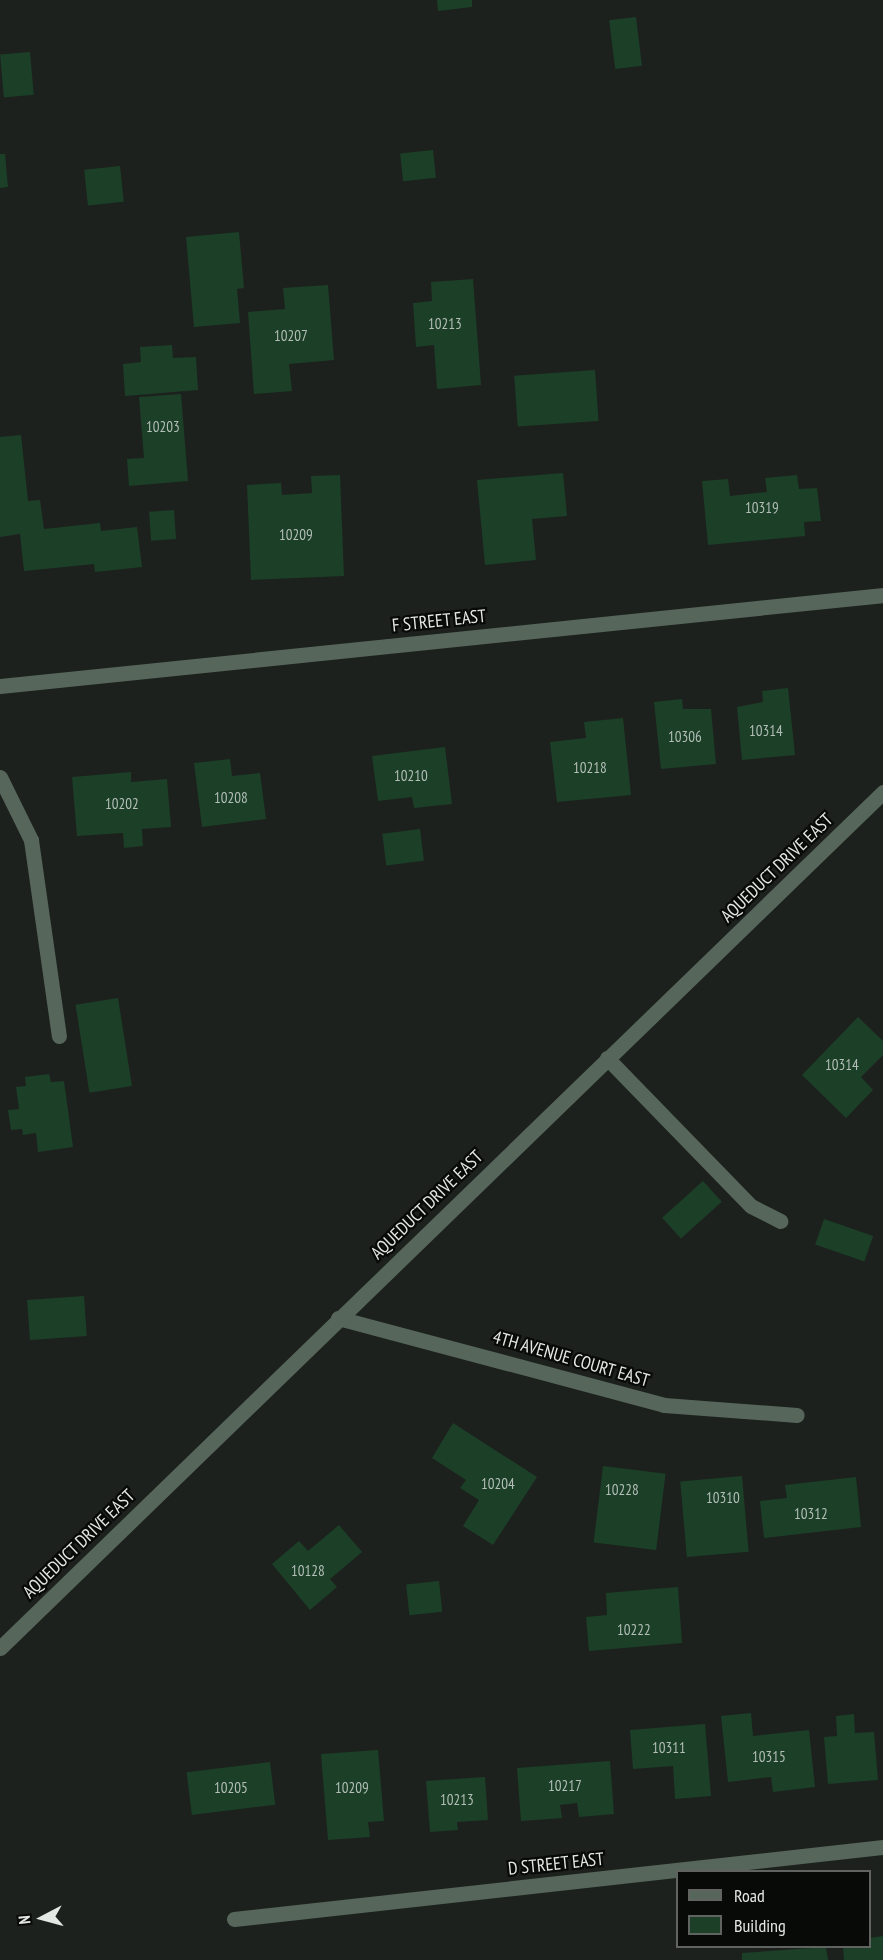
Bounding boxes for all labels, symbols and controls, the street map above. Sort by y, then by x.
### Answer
house number: 10213 [428,315,462,333]
house number: 10207 [274,327,308,345]
house number: 10203 [146,418,180,436]
house number: 10319 [745,499,779,517]
house number: 10209 [279,526,313,544]
street label: F STREET EAST [391,605,487,637]
house number: 10314 [749,722,783,740]
house number: 10306 [668,728,702,746]
house number: 10218 [573,759,607,777]
house number: 10210 [394,767,428,785]
house number: 10208 [214,789,248,807]
house number: 10202 [105,795,139,813]
street label: AQUEDUCT DRIVE EAST [716,809,838,927]
house number: 10314 [825,1056,859,1074]
street label: AQUEDUCT DRIVE EAST [366,1146,488,1264]
street label: 4TH AVENUE COURT EAST [490,1326,652,1392]
house number: 10204 [481,1475,515,1493]
house number: 10228 [605,1481,639,1499]
street label: AQUEDUCT DRIVE EAST [18,1485,140,1603]
house number: 10310 [706,1489,740,1507]
house number: 10312 [794,1505,828,1523]
house number: 10128 [291,1562,325,1580]
house number: 10222 [617,1621,651,1639]
house number: 10311 [652,1739,686,1757]
house number: 10315 [752,1748,786,1766]
house number: 10217 [548,1777,582,1795]
house number: 10205 [214,1779,248,1797]
house number: 10209 [335,1779,369,1797]
house number: 10213 [440,1791,474,1809]
street label: D STREET EAST [507,1848,605,1880]
legend [676,1870,871,1948]
text: Road [734,1884,765,1907]
north arrow [12,1888,72,1948]
text: Building [734,1914,786,1937]
text: N [14,1915,34,1925]

